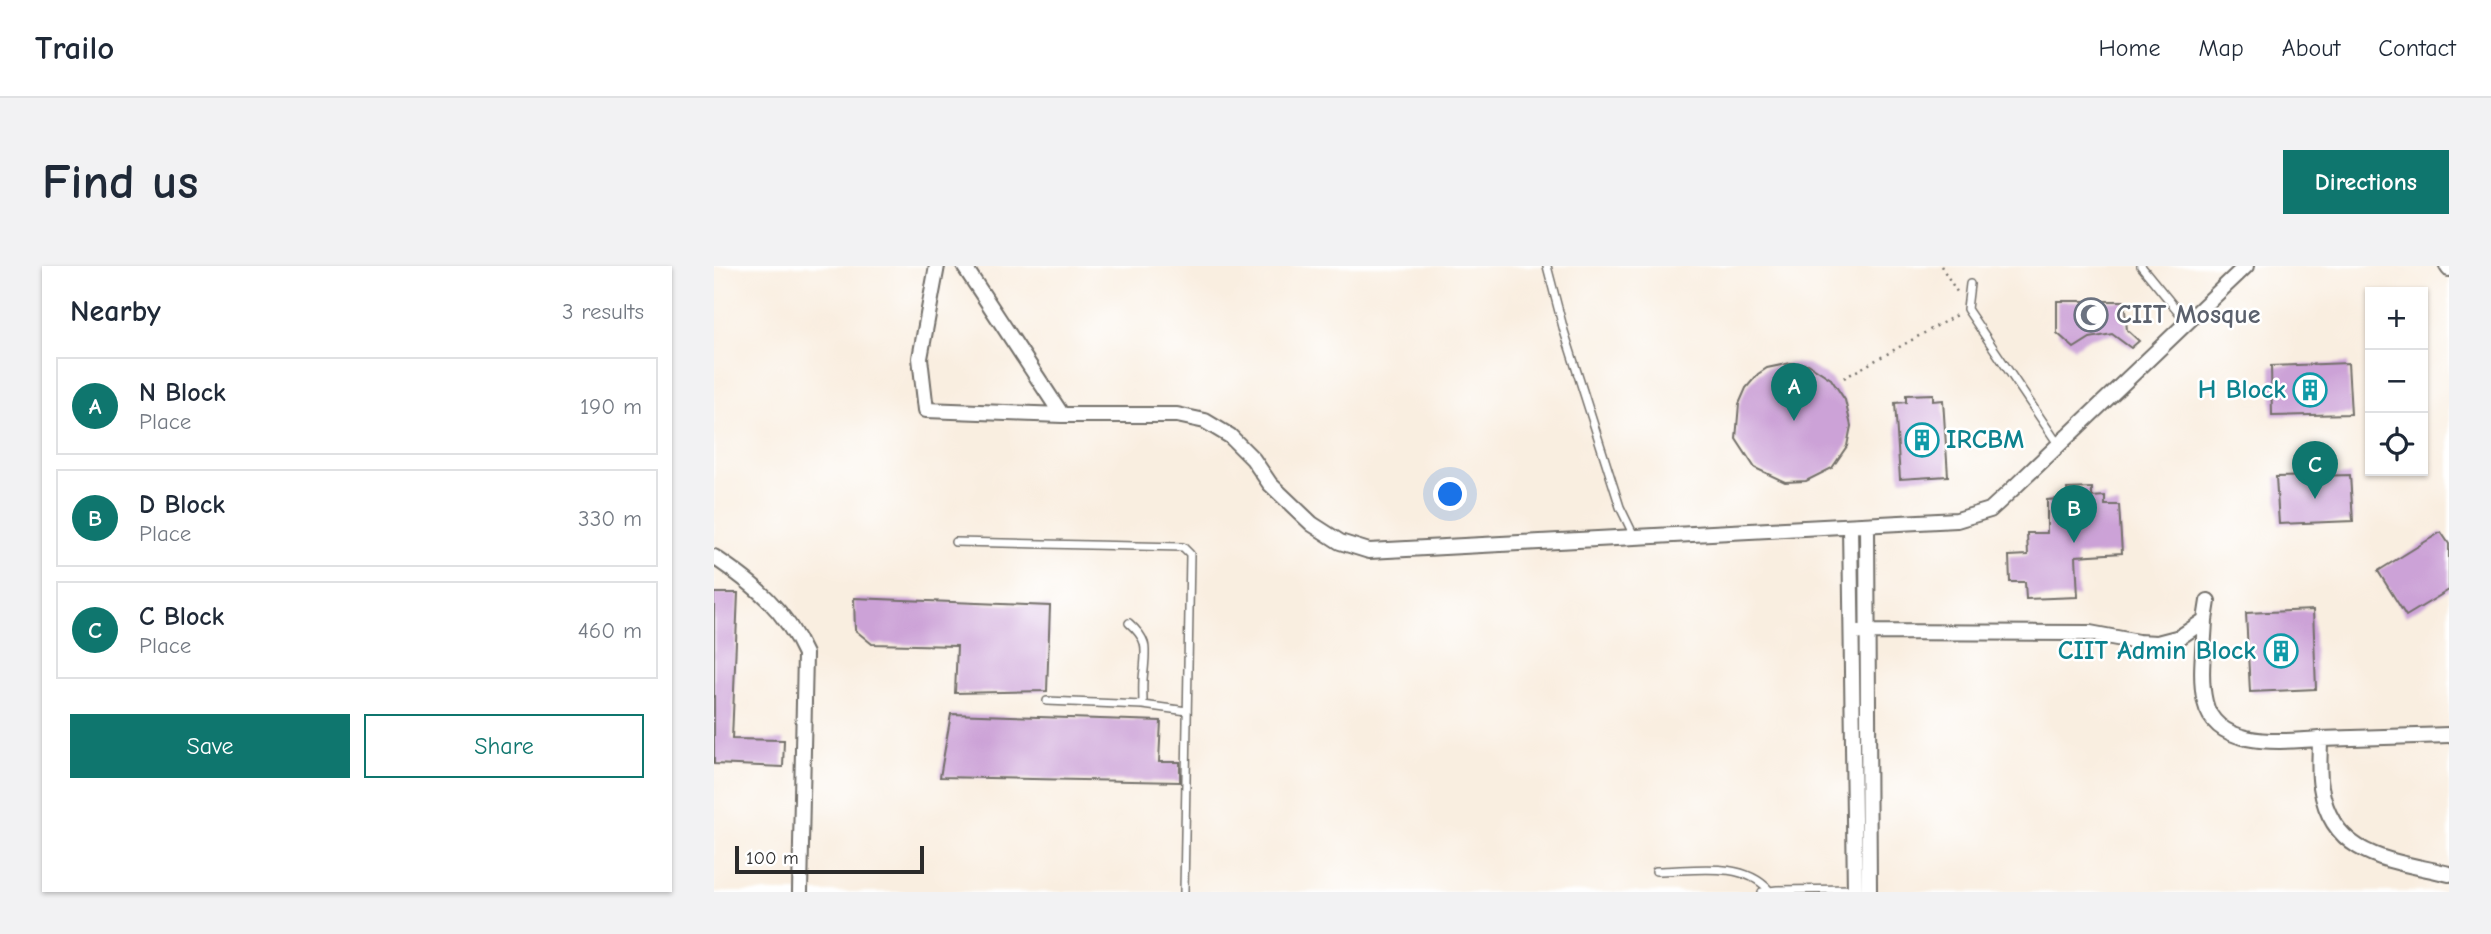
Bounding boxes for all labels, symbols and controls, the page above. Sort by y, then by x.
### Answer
text: Trailo [35,29,114,67]
text: Home [2099,34,2160,62]
text: Map [2198,34,2244,62]
text: About [2282,34,2340,62]
text: Contact [2378,34,2456,62]
button: Directions [2283,150,2449,214]
text: Find us [42,154,198,210]
map controls [2365,287,2428,476]
button: + [2365,287,2428,350]
text: Nearby [70,294,161,329]
mosque icon: CIIT Mosque [2072,296,2110,334]
text: 3 results [562,298,644,325]
place label: CIIT Mosque [2116,300,2261,330]
button: − [2365,350,2428,413]
pin: A [1771,363,1817,421]
building icon: H Block [2291,371,2329,409]
place label: H Block [2198,375,2286,405]
text: N Block [139,378,226,408]
text: A [89,393,101,420]
text: 190 m [580,393,642,420]
text: Place [139,408,191,435]
button: locate [2365,413,2428,476]
building icon: IRCBM [1903,421,1941,459]
place label: IRCBM [1946,425,2024,455]
pin: C [2292,441,2338,499]
your location [1433,477,1467,511]
pin: B [2051,485,2097,543]
text: D Block [139,490,225,520]
text: B [88,505,102,532]
text: 330 m [578,505,642,532]
text: Place [139,520,191,547]
text: C Block [139,602,224,632]
text: C [88,617,102,644]
text: 460 m [578,617,642,644]
text: Place [139,632,191,659]
building icon: CIIT Admin Block [2262,632,2300,670]
place label: CIIT Admin Block [2058,636,2256,666]
button: Save [70,714,350,778]
button: Share [364,714,644,778]
scale bar [735,843,924,875]
text: 100 m [746,847,799,869]

